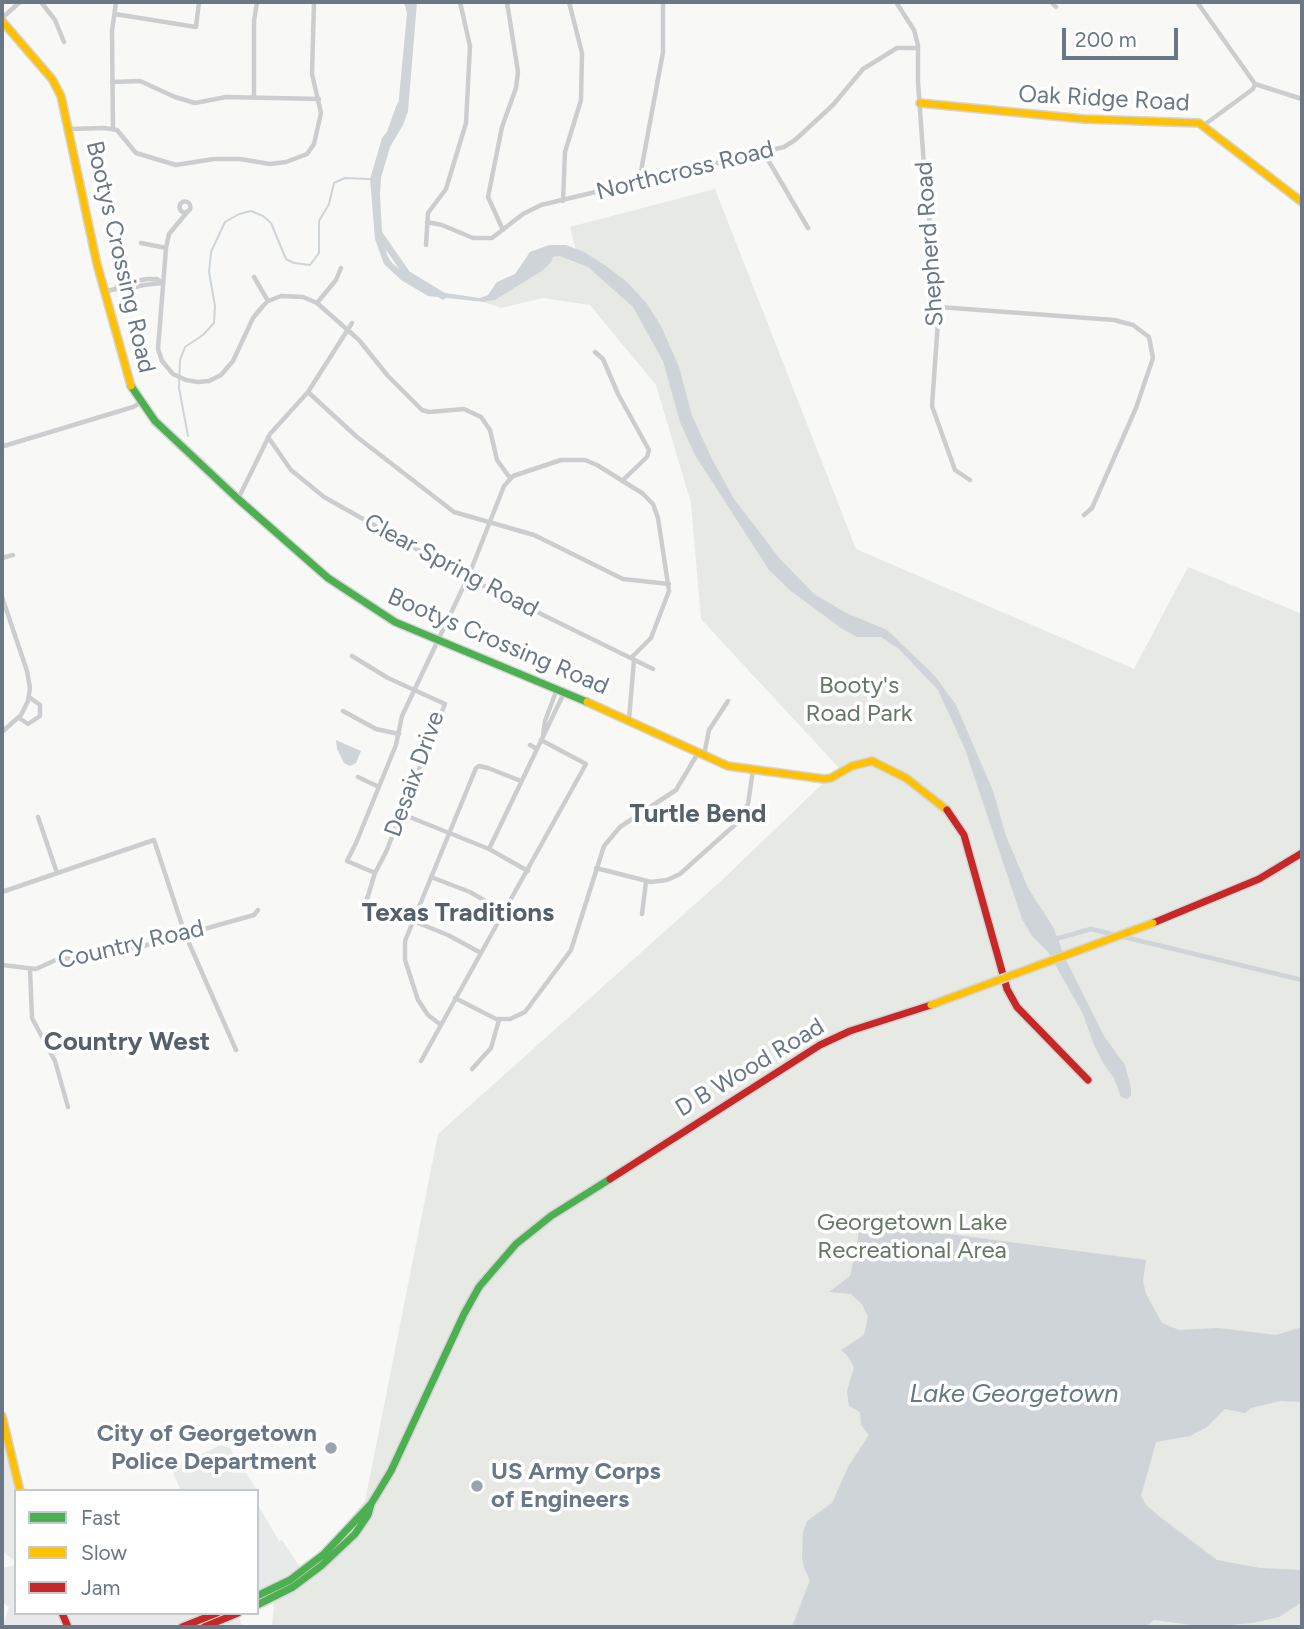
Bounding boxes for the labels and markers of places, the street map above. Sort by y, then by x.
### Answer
place label: City of Georgetown Police Department [97,1420,317,1476]
marker: City of Georgetown Police Department [323,1440,339,1456]
place label: US Army Corps of Engineers [491,1458,661,1514]
marker: US Army Corps of Engineers [469,1478,485,1494]

